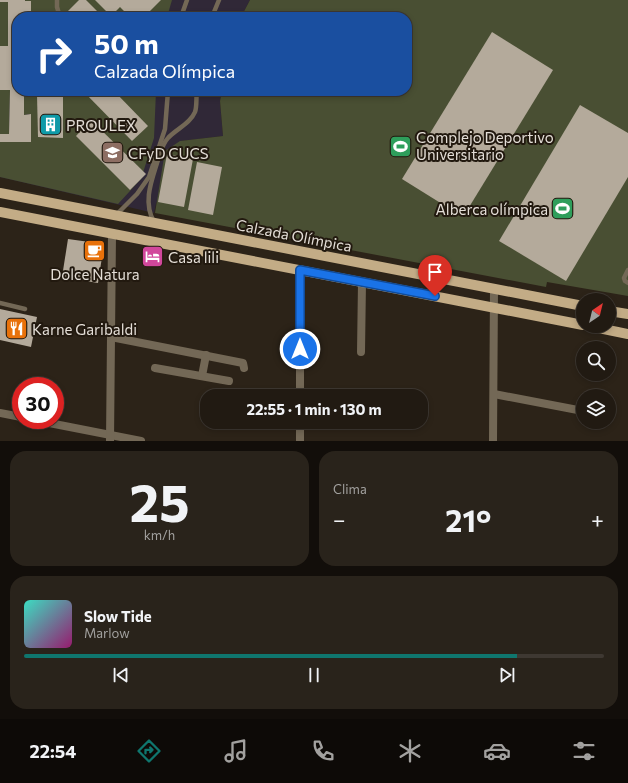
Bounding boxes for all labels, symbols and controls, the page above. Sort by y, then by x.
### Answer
text: 50 m [94,26,159,60]
icon: right [28,28,80,80]
text: Calzada Olímpica [94,60,235,82]
building icon: PROULEX [37,112,63,138]
place label: PROULEX [66,116,136,134]
place label: Complejo Deportivo Universitario [416,128,554,163]
sports icon: Complejo Deportivo Universitario [387,133,413,159]
school or university icon: CFyD CUCS [99,140,125,166]
place label: CFyD CUCS [128,144,209,162]
sports icon: Alberca olímpica [550,196,576,222]
place label: Alberca olímpica [435,200,548,218]
street label: Calzada Olímpica [235,215,353,255]
cafe icon: Dolce Natura [82,238,108,264]
hotel icon: Casa lili [140,244,166,270]
place label: Casa lili [168,248,219,266]
pin [418,255,452,296]
icon: arrive [424,261,446,283]
place label: Dolce Natura [50,265,140,283]
north arrow [576,293,616,333]
map controls [576,293,616,429]
restaurant icon: Karne Garibaldi [4,316,30,342]
place label: Karne Garibaldi [32,320,137,338]
position arrow [279,328,321,370]
button: search [576,341,616,381]
speed limit sign: 30 [12,377,64,429]
button: layers [576,389,616,429]
text: 22:55 · 1 min · 130 m [247,400,381,418]
text: 25 [130,469,189,533]
text: Clima [333,481,367,497]
text: 21° [445,501,491,538]
text: − [333,506,346,533]
text: + [591,506,604,533]
text: km/h [144,527,175,543]
text: Slow Tide [84,607,152,625]
text: Marlow [84,625,130,641]
icon: previous [110,664,132,686]
icon: pause [303,664,325,686]
icon: next [496,664,518,686]
icon: directions [135,737,163,765]
icon: music [222,737,250,765]
icon: phone [309,737,337,765]
icon: climate [396,737,424,765]
icon: car [483,737,511,765]
icon: filters [570,737,598,765]
text: 22:54 [30,740,76,762]

